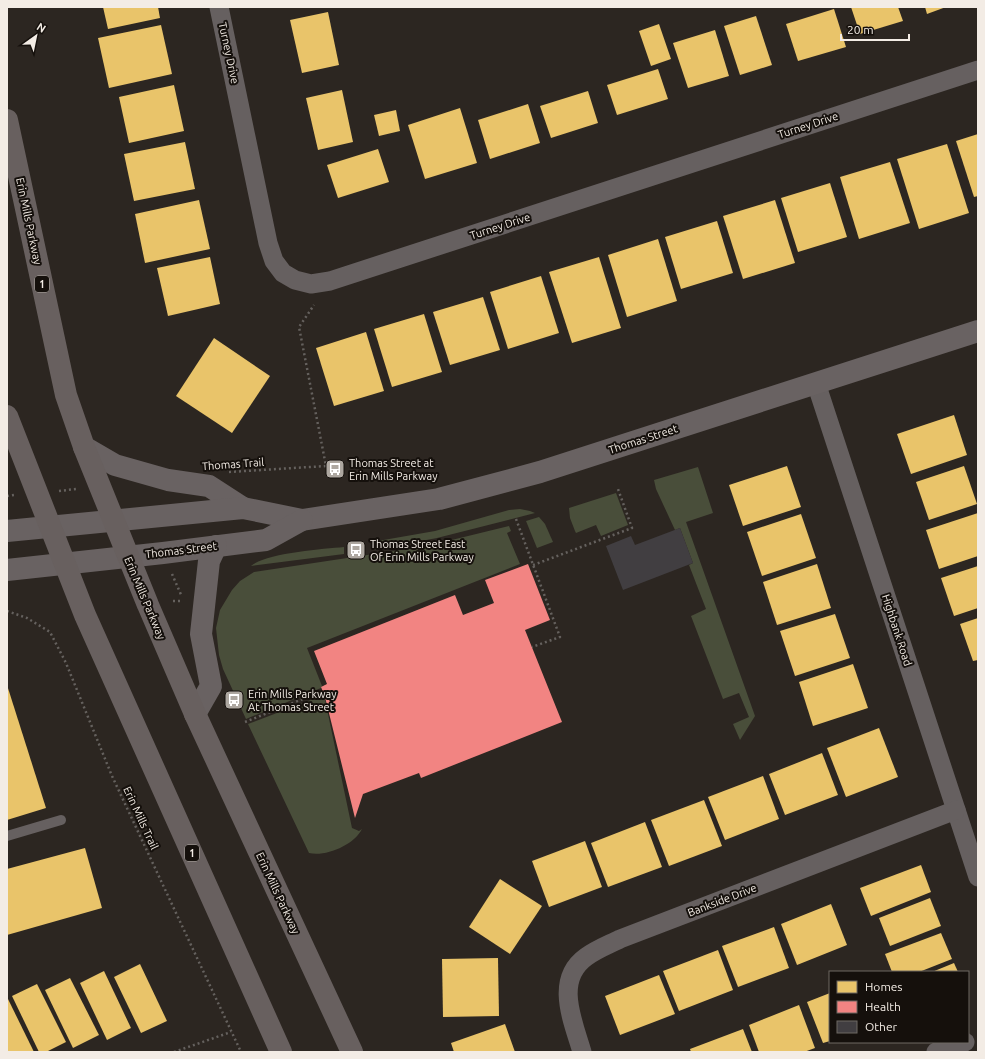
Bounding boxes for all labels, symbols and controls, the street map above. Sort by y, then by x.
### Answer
north arrow [16,16,56,56]
scale bar [841,16,909,42]
text: N [35,20,48,35]
street label: Turney Drive [217,21,241,85]
text: 20 m [847,23,874,36]
street label: Turney Drive [776,110,840,140]
street label: Erin Mills Parkway [14,176,44,266]
street label: Turney Drive [468,211,532,241]
road number: 1 [35,276,49,292]
street label: Thomas Street [607,422,680,456]
street label: Thomas Trail [201,456,265,472]
place label: Thomas Street at Erin Mills Parkway [349,457,438,482]
bus stop icon: Thomas Street at Erin Mills Parkway [324,458,346,480]
place label: Thomas Street East Of Erin Mills Parkway [370,538,474,563]
bus stop icon: Thomas Street East Of Erin Mills Parkway [345,539,367,561]
street label: Thomas Street [145,540,218,560]
street label: Erin Mills Parkway [122,555,168,642]
street label: Highbank Road [880,593,914,667]
place label: Erin Mills Parkway At Thomas Street [248,688,337,713]
bus stop icon: Erin Mills Parkway At Thomas Street [223,689,245,711]
street label: Erin Mills Trail [121,785,161,852]
road number: 1 [185,845,199,861]
street label: Erin Mills Parkway [254,850,302,936]
street label: Bankside Drive [686,881,758,919]
legend [829,971,969,1043]
text: Homes [865,980,903,993]
text: Health [865,1000,901,1013]
text: Other [865,1020,898,1033]

